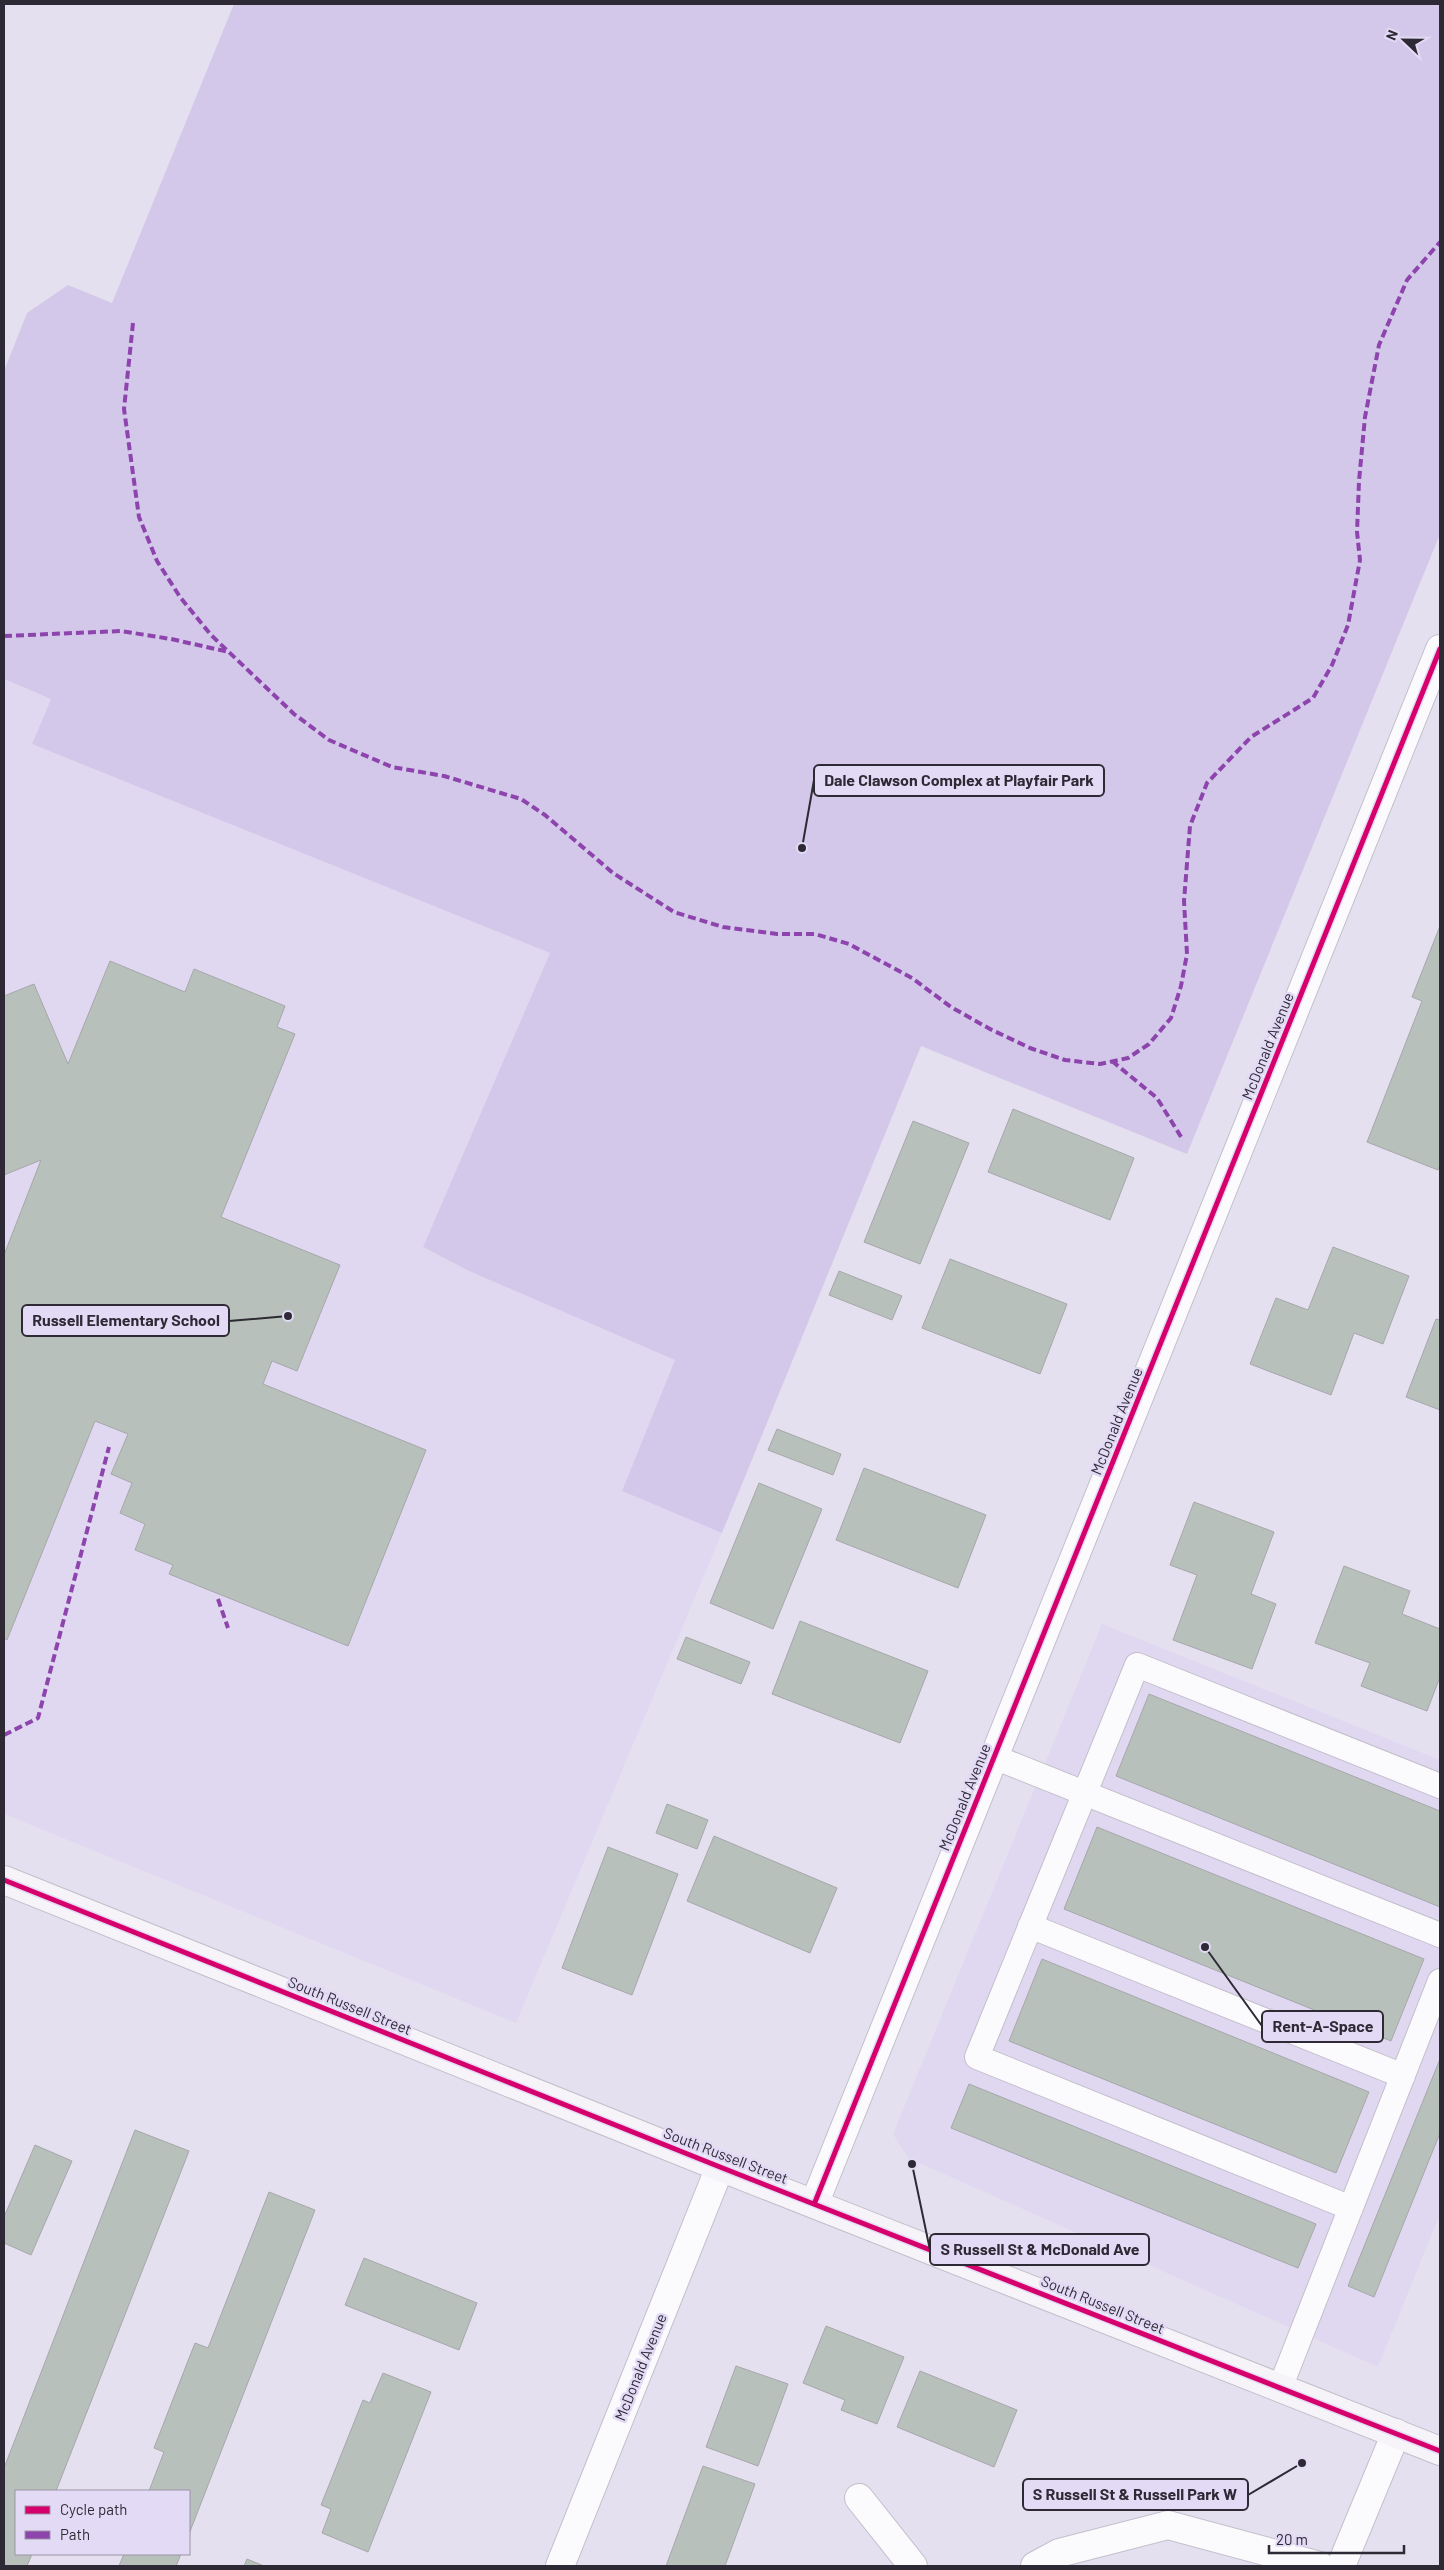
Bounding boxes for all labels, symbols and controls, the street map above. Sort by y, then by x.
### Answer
north arrow [1379,15,1429,65]
text: N [1382,27,1401,42]
callout: Dale Clawson Complex at Playfair Park [814,765,1104,796]
text: Dale Clawson Complex at Playfair Park [824,770,1094,789]
street label: McDonald Avenue [1237,990,1297,1102]
callout: Russell Elementary School [22,1305,229,1336]
text: Russell Elementary School [32,1310,220,1329]
street label: McDonald Avenue [1086,1365,1146,1477]
street label: McDonald Avenue [934,1741,994,1853]
street label: South Russell Street [286,1972,414,2038]
callout: Rent-A-Space [1262,2011,1383,2042]
text: Rent-A-Space [1272,2016,1374,2035]
street label: South Russell Street [661,2123,791,2187]
callout: S Russell St & McDonald Ave [930,2234,1149,2265]
text: S Russell St & McDonald Ave [941,2239,1140,2258]
street label: South Russell Street [1039,2271,1167,2337]
street label: McDonald Avenue [610,2311,670,2423]
callout: S Russell St & Russell Park W [1023,2479,1248,2510]
text: S Russell St & Russell Park W [1033,2484,1237,2503]
legend [15,2490,190,2555]
text: Cycle path [60,2500,127,2518]
scale bar [1269,2522,1404,2554]
text: Path [60,2525,90,2543]
text: 20 m [1276,2530,1308,2548]

